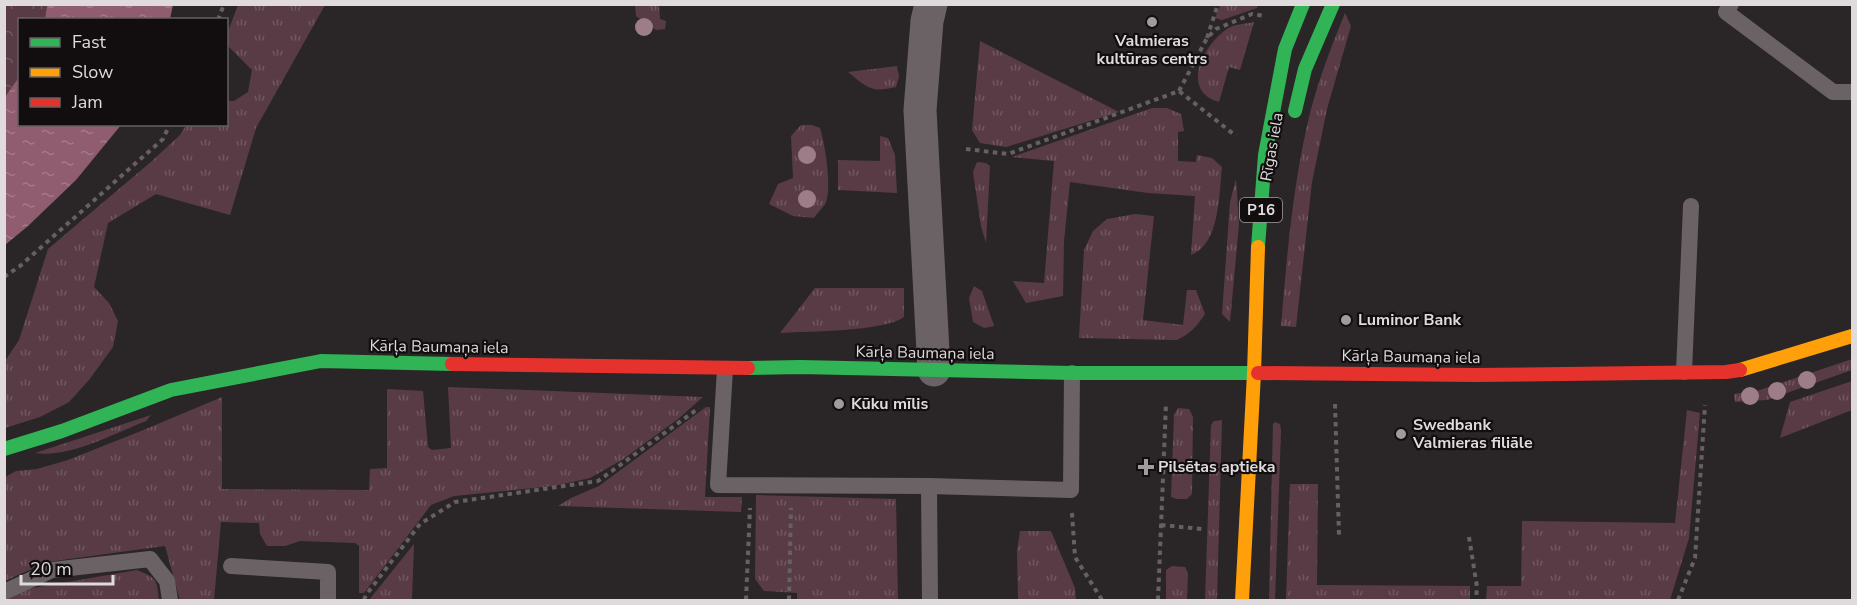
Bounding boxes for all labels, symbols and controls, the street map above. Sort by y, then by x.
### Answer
marker: Valmieras kultūras centrs [1145,15,1159,29]
legend [18,18,228,126]
text: Fast [72,30,107,54]
place label: Valmieras kultūras centrs [1097,30,1208,70]
text: Slow [72,60,113,84]
text: Jam [71,90,103,114]
street label: Rīgas iela [1255,111,1289,183]
road number: P16 [1240,198,1282,222]
place label: Luminor Bank [1358,309,1461,331]
marker: Luminor Bank [1339,313,1353,327]
street label: Kārļa Baumaņa iela [369,335,509,359]
street label: Kārļa Baumaņa iela [855,341,995,365]
street label: Kārļa Baumaņa iela [1341,345,1481,369]
place label: Kūku mīlis [851,393,928,415]
marker: Kūku mīlis [832,397,846,411]
place label: Swedbank Valmieras filiāle [1412,414,1533,454]
marker: Swedbank Valmieras filiāle [1394,427,1408,441]
place label: Pilsētas aptieka [1158,456,1275,478]
marker: Pilsētas aptieka [1139,460,1153,474]
scale bar [21,548,112,586]
text: 20 m [30,557,72,581]

